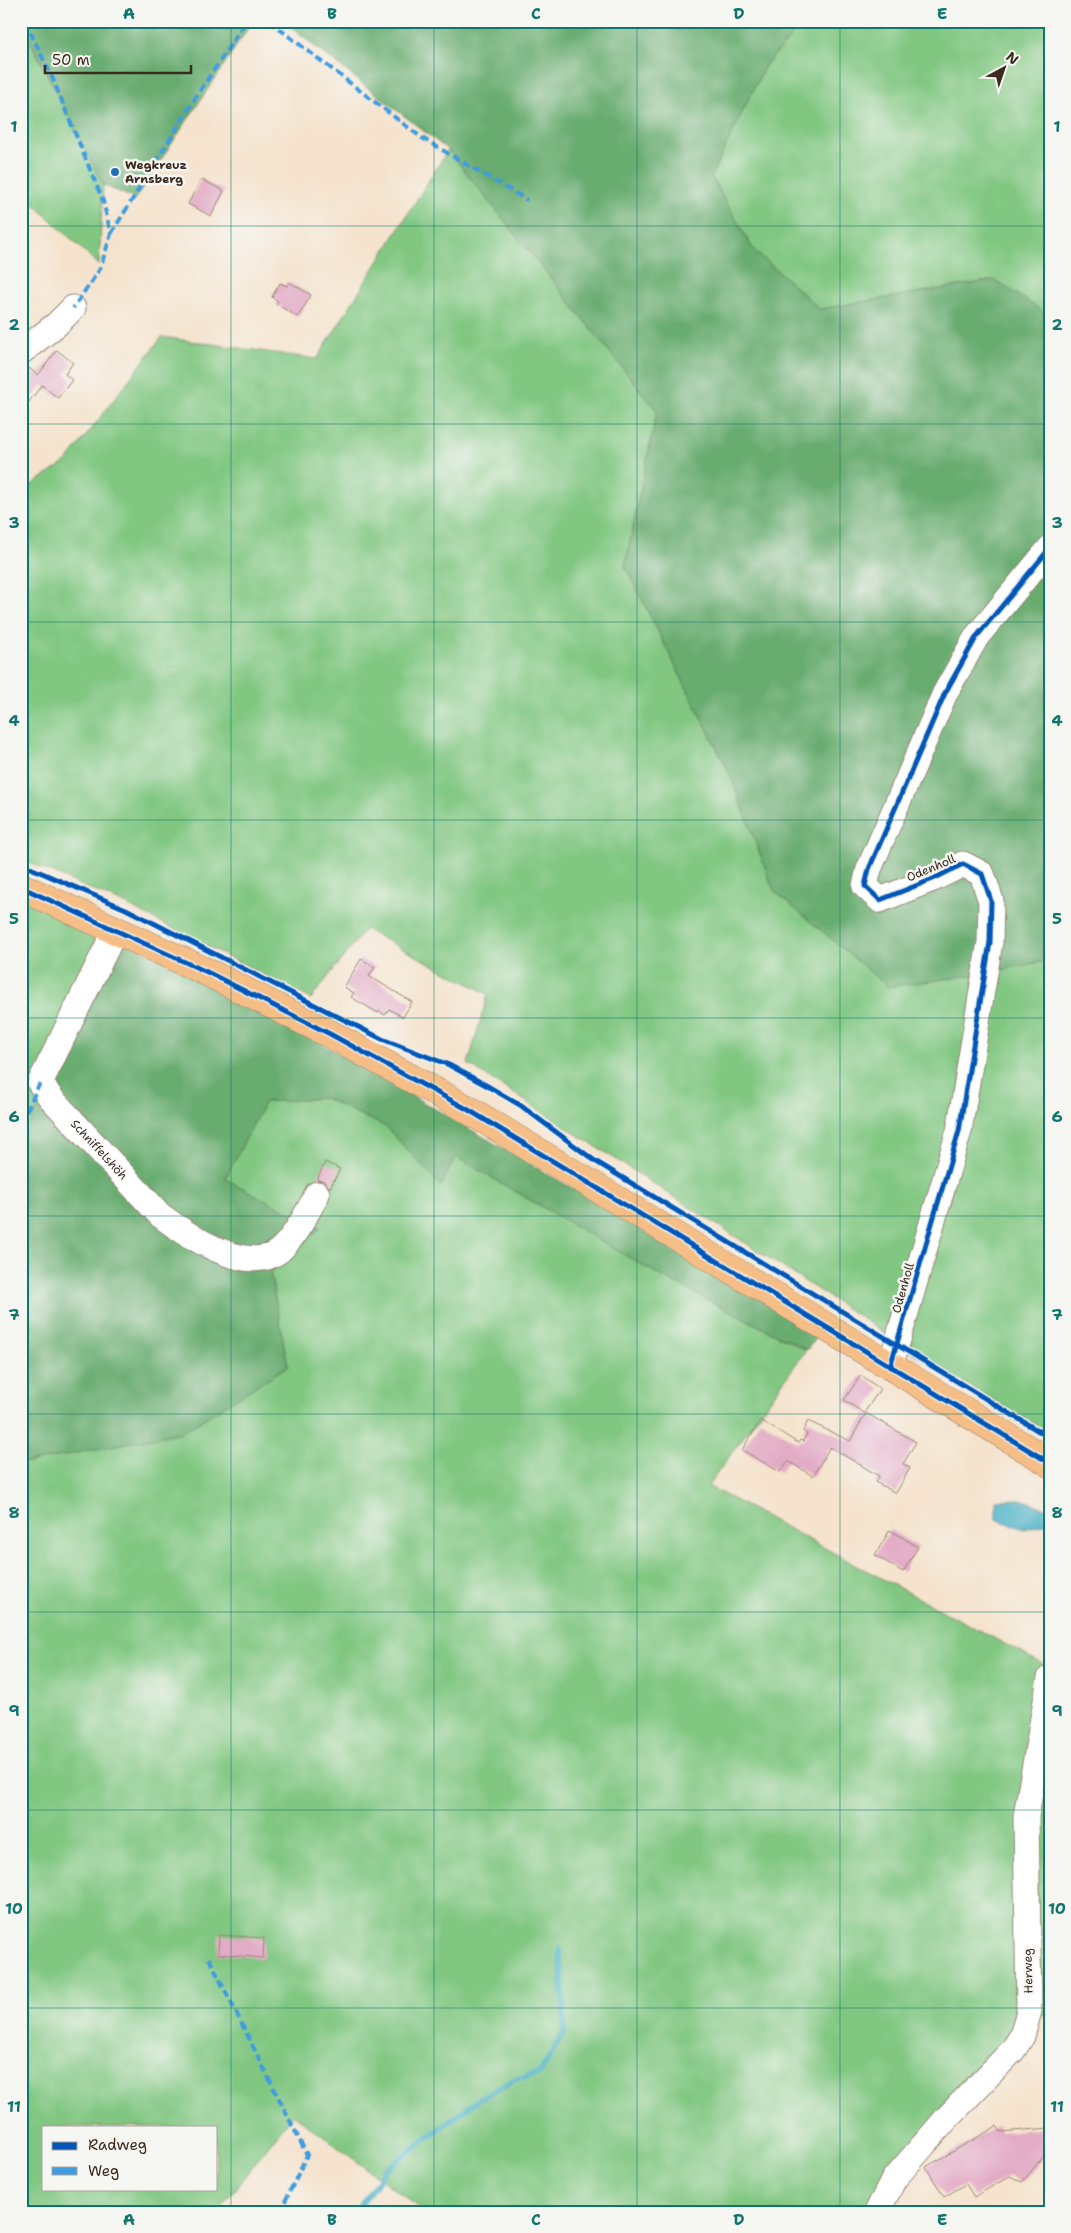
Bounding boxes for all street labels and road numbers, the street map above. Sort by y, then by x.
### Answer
street label: Odenholl [904,850,958,886]
street label: Schniffelshöh [67,1116,131,1183]
street label: Odenholl [888,1260,918,1315]
street label: Herweg [1020,1948,1036,1994]

